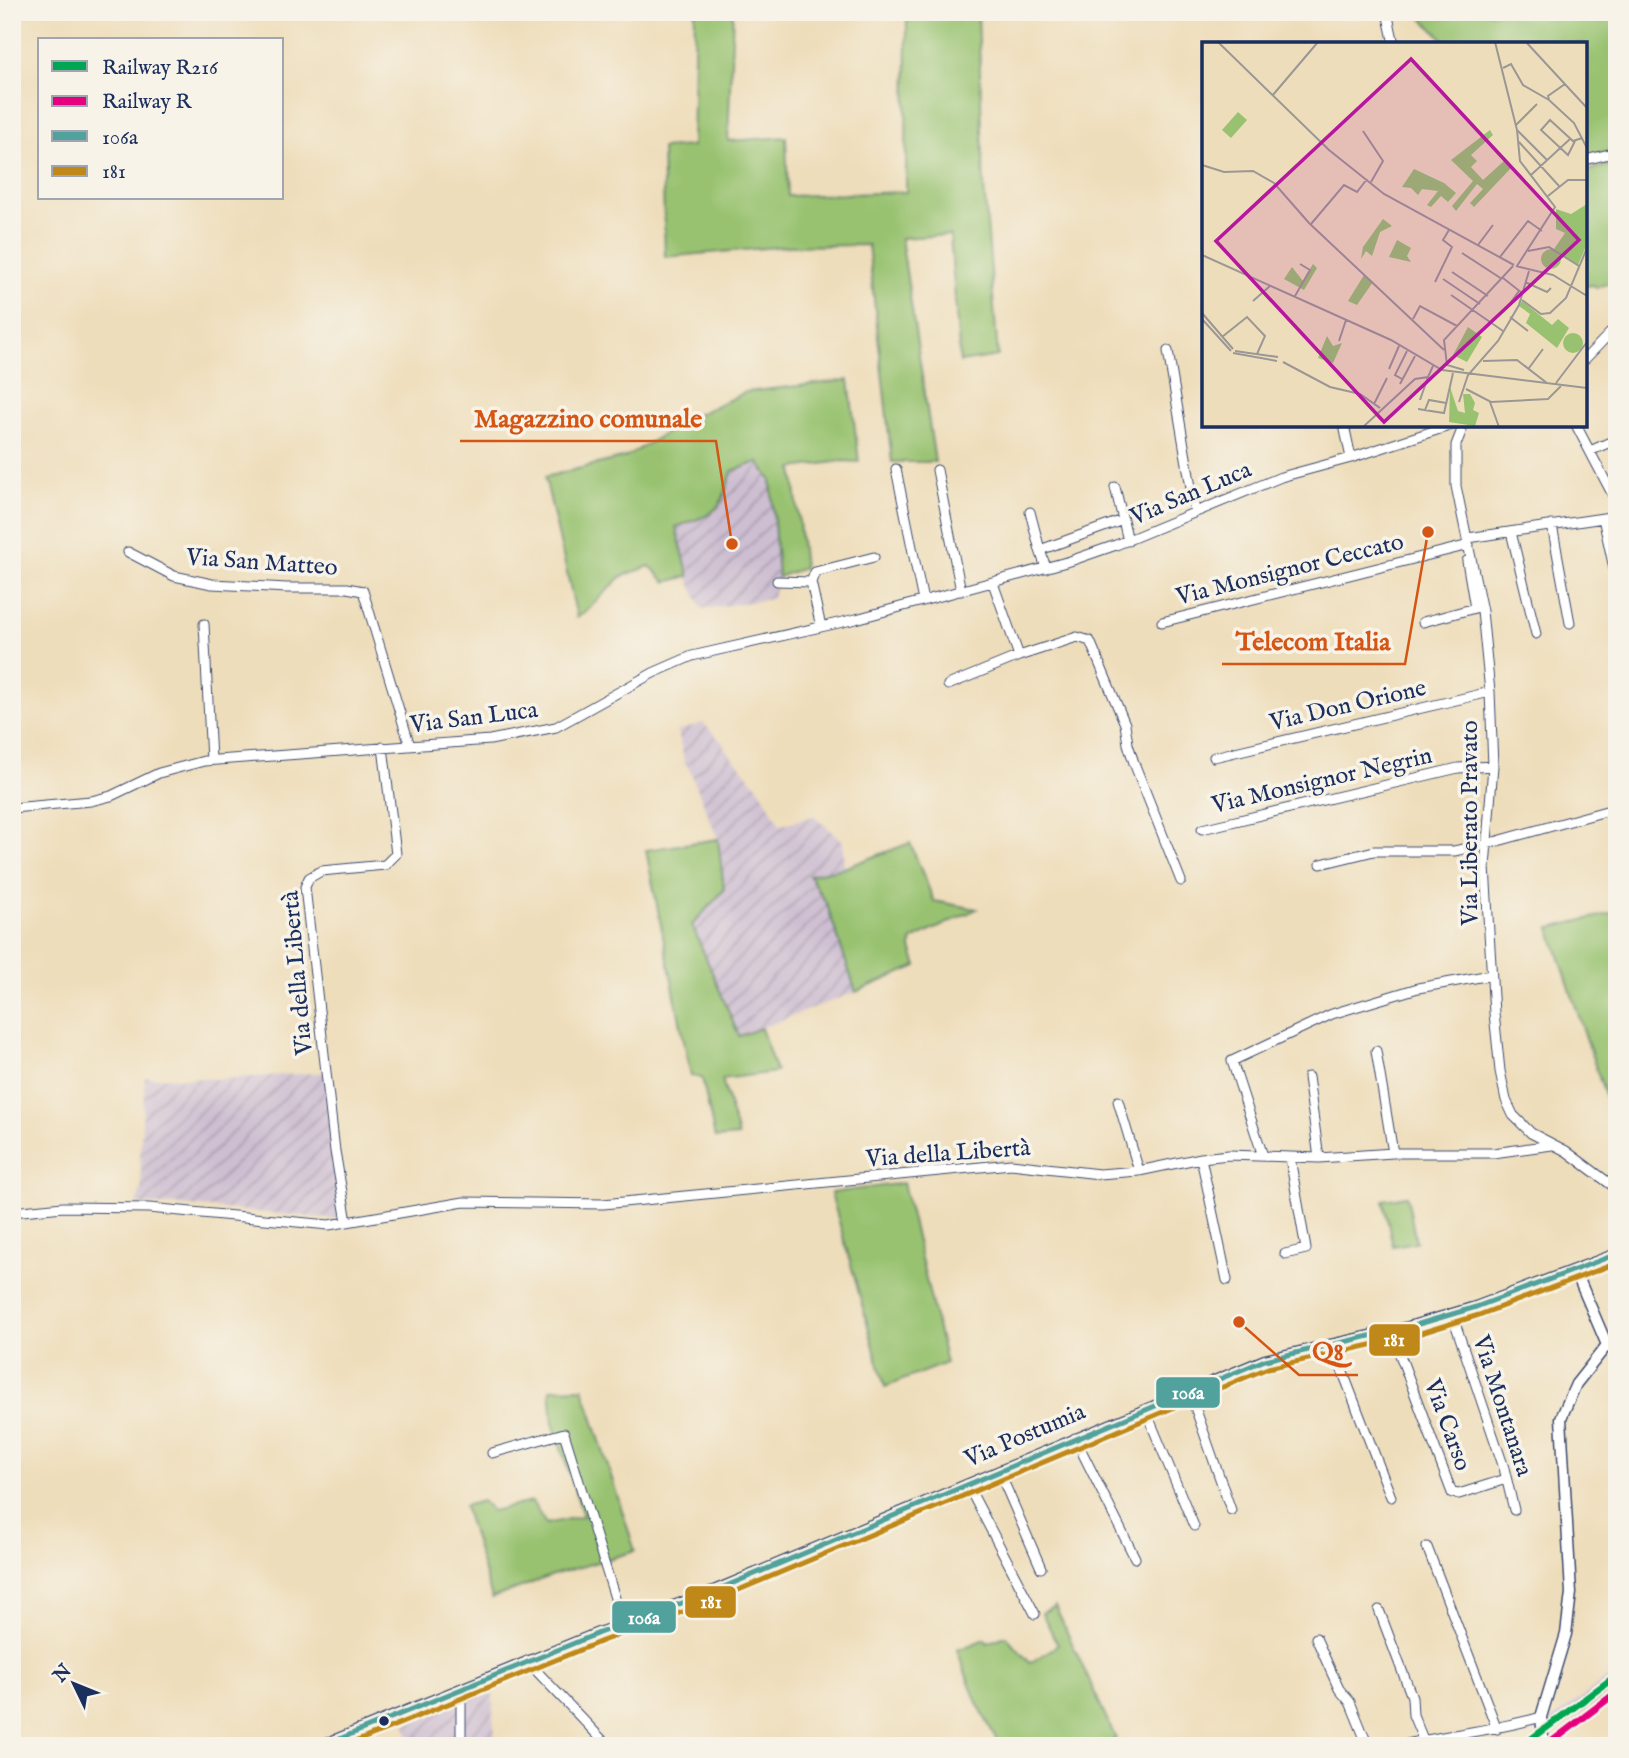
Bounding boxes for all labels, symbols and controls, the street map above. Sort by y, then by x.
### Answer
legend [38,38,284,200]
inset map [1202,42,1587,427]
text: Railway R216 [102,55,219,82]
text: Railway R [102,89,192,116]
text: 106a [102,125,139,152]
text: 181 [102,159,126,186]
callout: Magazzino comunale [460,394,716,441]
text: Magazzino comunale [474,403,702,436]
street label: Via San Luca [1125,454,1257,534]
street label: Via Monsignor Ceccato [1172,527,1407,614]
street label: Via San Matteo [184,542,339,584]
callout: Telecom Italia [1222,617,1405,664]
text: Telecom Italia [1235,626,1391,659]
street label: Via Don Orione [1266,673,1429,739]
street label: Via San Luca [407,695,540,741]
street label: Via Liberato Pravato [1455,720,1486,927]
street label: Via Monsignor Negrin [1208,740,1436,822]
street label: Via della Libertà [275,889,321,1058]
street label: Via della Libertà [864,1133,1032,1175]
line badge: 181 [1368,1323,1421,1357]
callout: Q8 [1299,1328,1358,1375]
text: 181 [1383,1329,1405,1353]
street label: Via Montanara [1464,1331,1540,1481]
text: Q8 [1312,1336,1352,1369]
street label: Via Carso [1416,1374,1478,1475]
line badge: 106a [1155,1376,1221,1409]
text: 106a [1172,1382,1205,1406]
street label: Via Postumia [959,1396,1091,1476]
line badge: 181 [684,1585,737,1619]
text: 181 [700,1591,722,1615]
line badge: 106a [611,1600,677,1634]
text: 106a [628,1607,661,1631]
north arrow [38,1650,108,1720]
text: N [48,1659,78,1689]
unlabelled marker [377,1714,391,1728]

